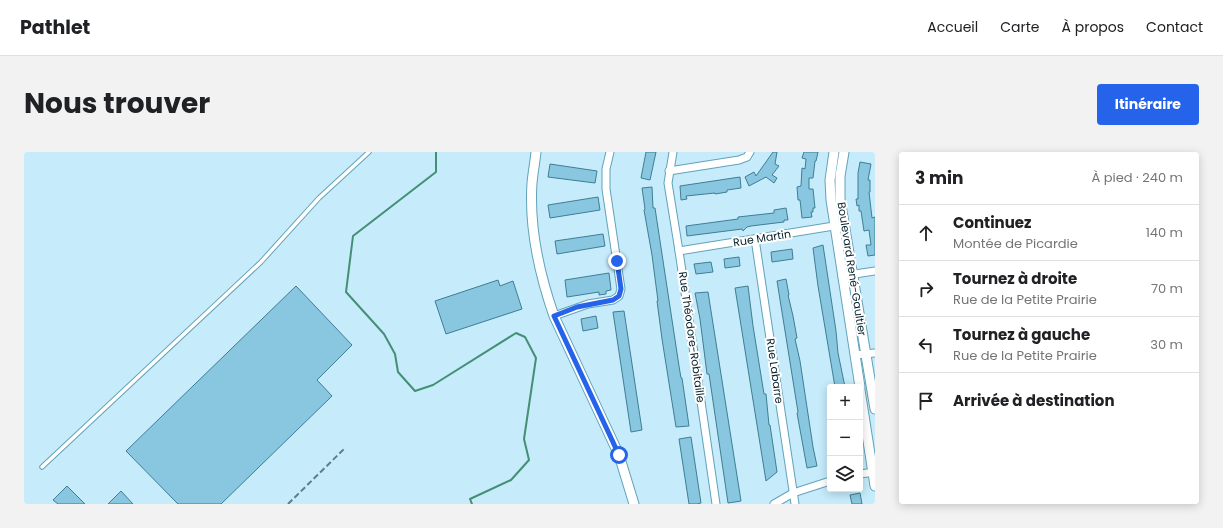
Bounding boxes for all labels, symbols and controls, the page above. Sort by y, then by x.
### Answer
text: Pathlet [20,14,90,41]
text: Accueil [927,17,978,37]
text: Carte [1000,17,1040,37]
text: À propos [1062,17,1124,37]
text: Contact [1146,17,1203,37]
text: Nous trouver [24,84,210,123]
button: Itinéraire [1097,84,1199,125]
text: 3 min [915,166,963,190]
text: À pied · 240 m [1092,168,1183,187]
street label: Boulevard René-Gaultier [834,201,870,337]
text: Continuez [953,212,1032,233]
icon: ahead [915,222,937,244]
text: 140 m [1146,223,1183,242]
street label: Rue Martin [732,226,792,250]
text: Montée de Picardie [953,234,1078,253]
route end [608,252,626,270]
text: Tournez à droite [953,268,1077,289]
street label: Rue Théodore-Robitaille [675,271,709,404]
icon: right [915,278,937,300]
text: 70 m [1151,279,1183,298]
text: Rue de la Petite Prairie [953,290,1097,309]
text: Tournez à gauche [953,324,1090,345]
icon: left [915,334,937,356]
text: 30 m [1150,335,1183,354]
street label: Rue Labarre [763,337,788,405]
text: Rue de la Petite Prairie [953,346,1097,365]
map controls [827,384,863,492]
button: + [827,384,863,420]
icon: arrive [915,390,937,412]
text: Arrivée à destination [953,390,1115,411]
button: − [827,420,863,456]
route start [610,446,628,464]
button: layers [827,456,863,492]

